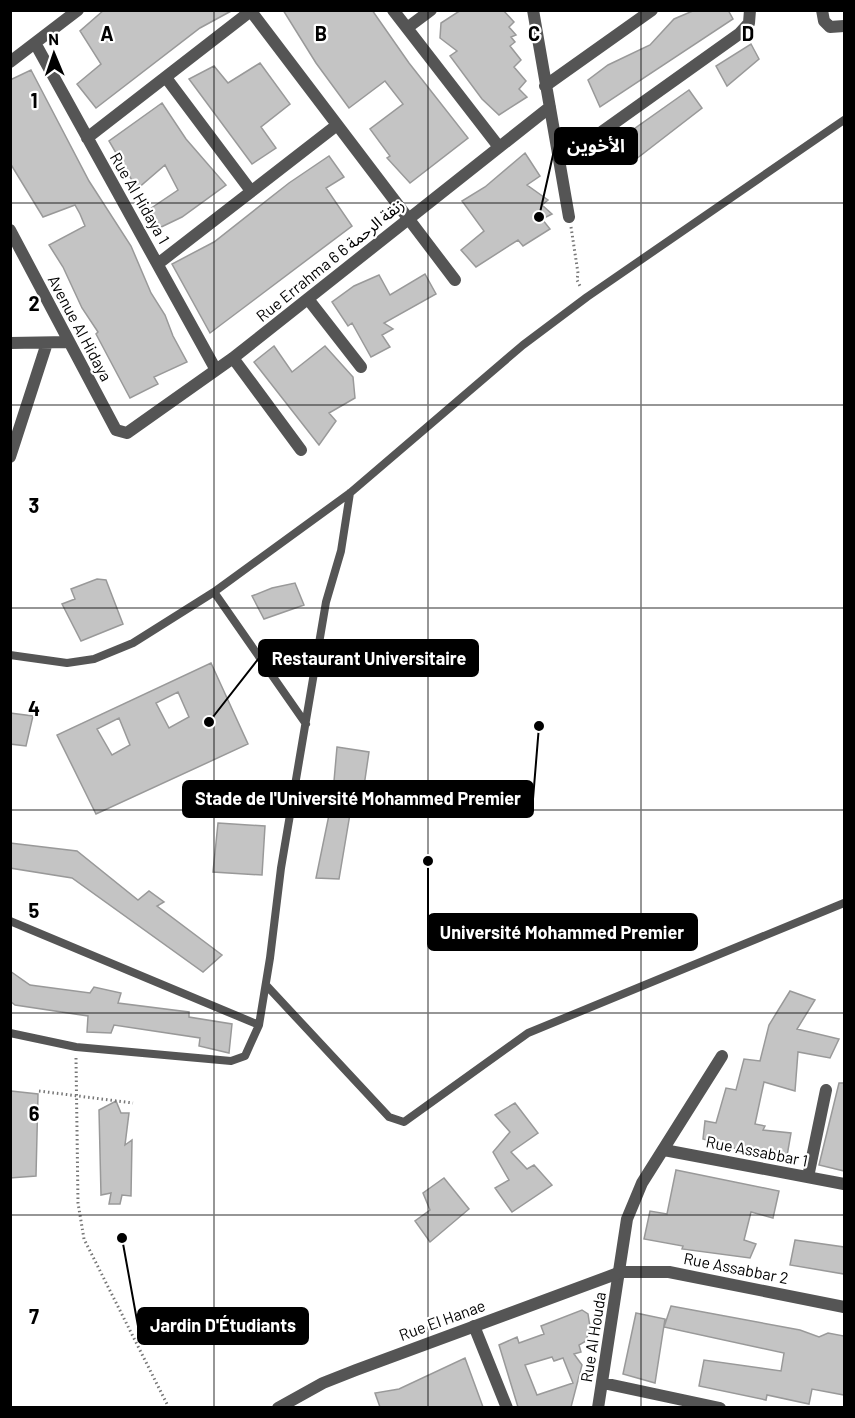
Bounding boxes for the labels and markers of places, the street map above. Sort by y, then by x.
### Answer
callout: الأخوين [555,128,637,164]
callout: Restaurant Universitaire [259,640,478,676]
callout: Stade de l'Université Mohammed Premier [183,781,533,817]
callout: Université Mohammed Premier [428,914,697,950]
callout: Jardin D'Étudiants [138,1308,308,1344]

